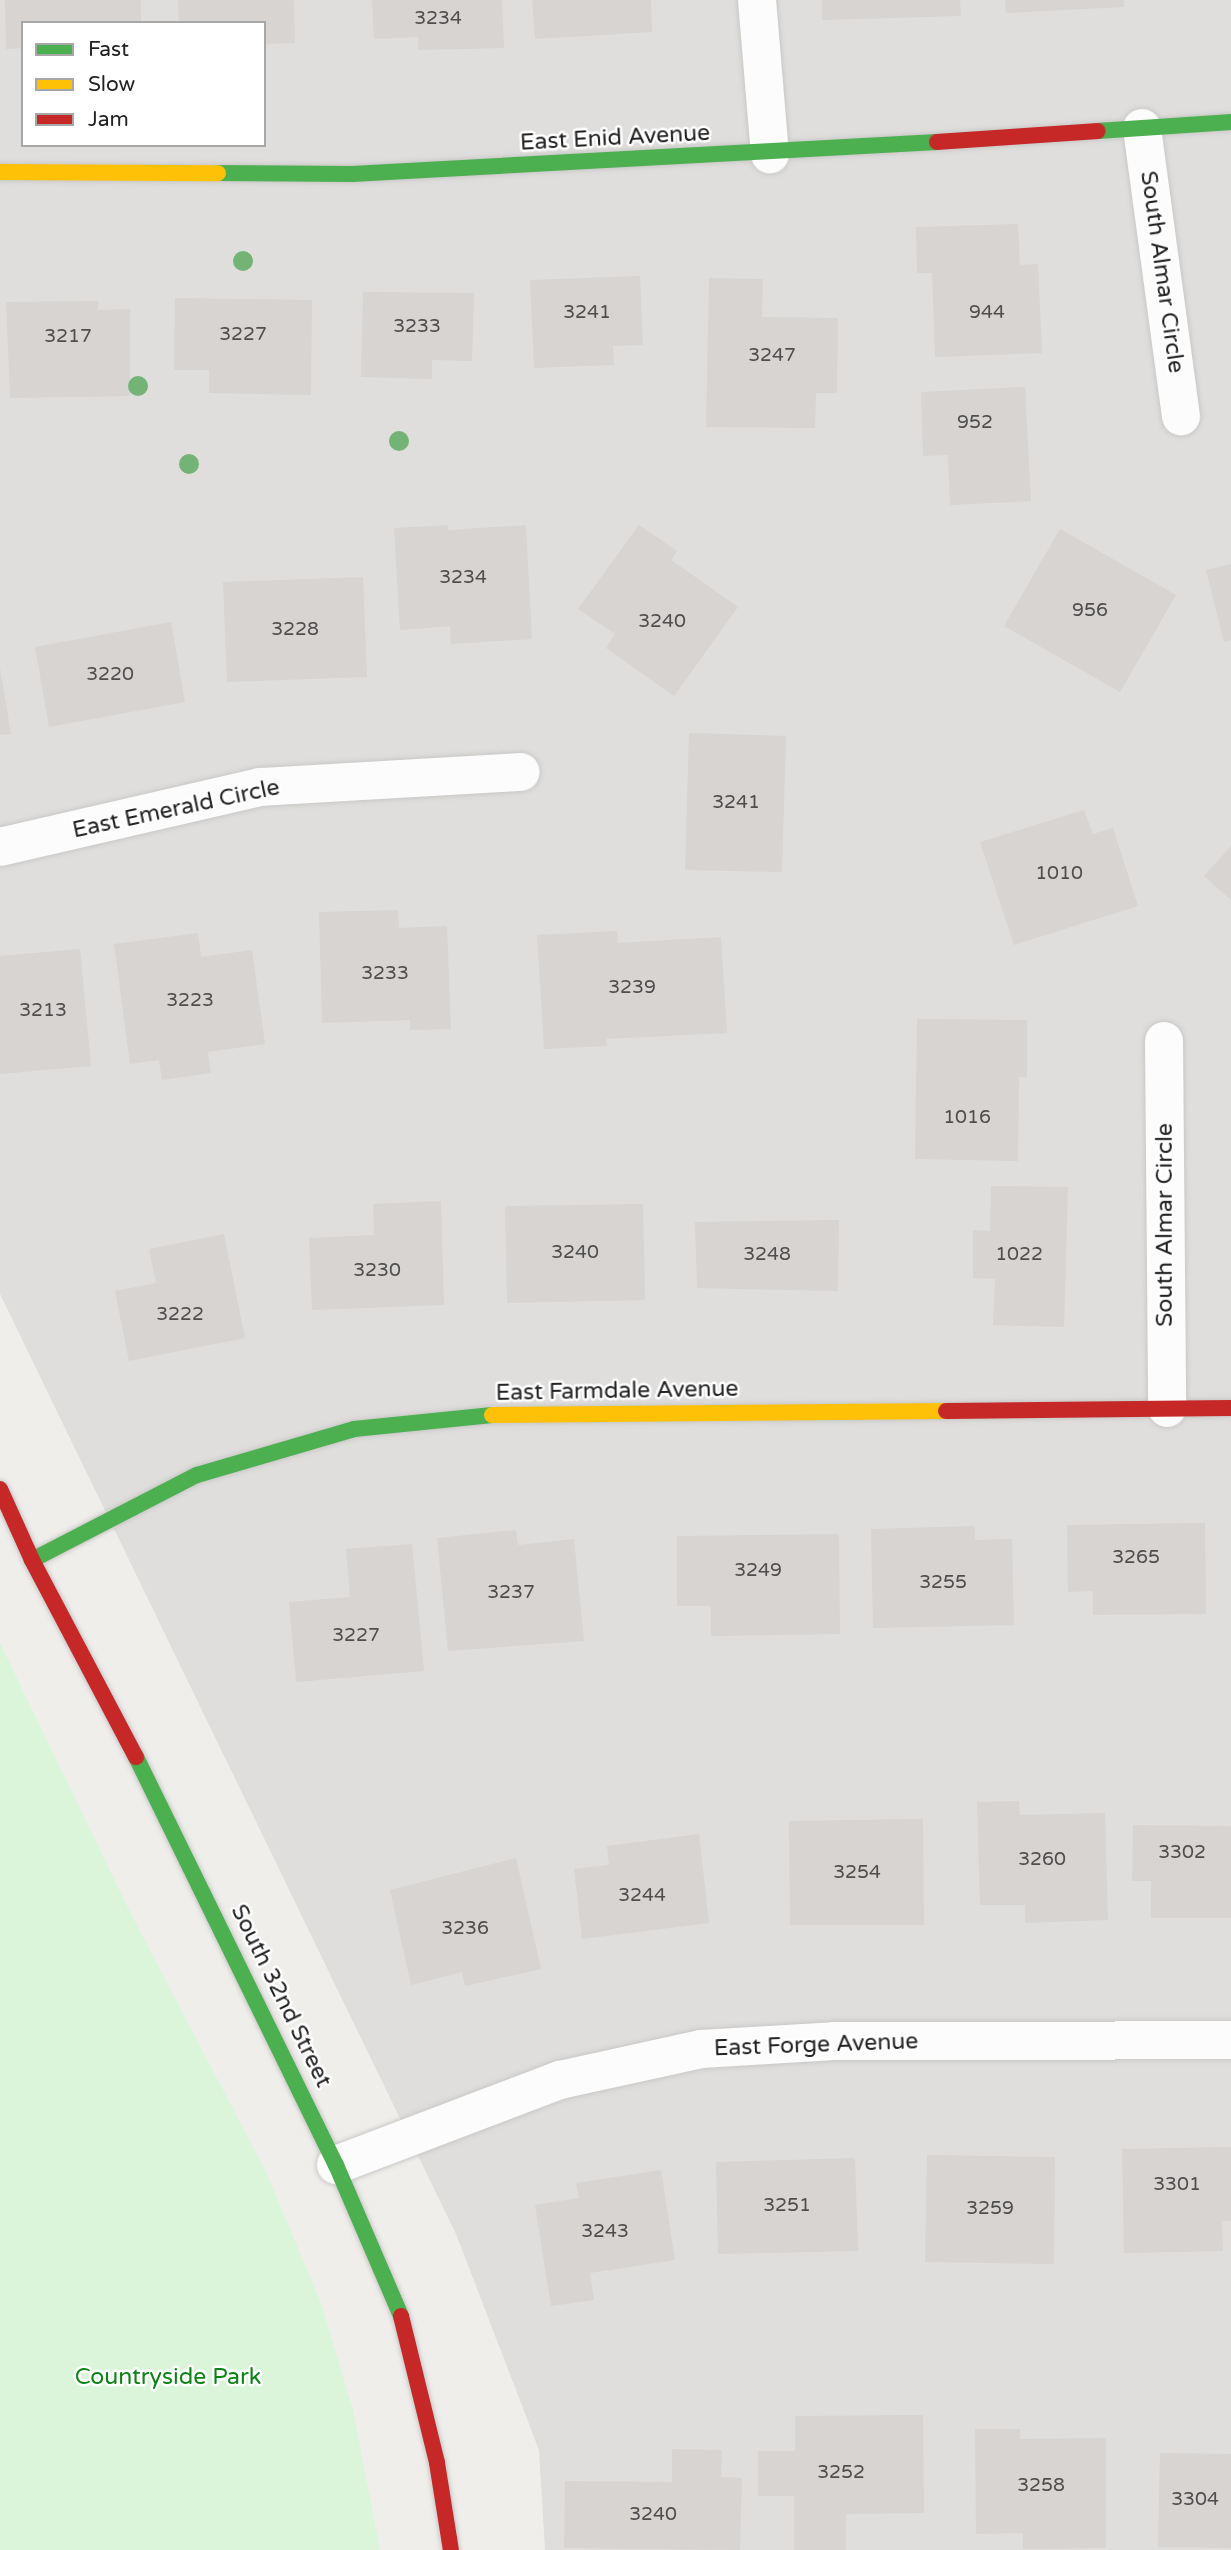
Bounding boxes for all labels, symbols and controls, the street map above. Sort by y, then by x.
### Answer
house number: 3234 [414,8,462,30]
legend [21,21,266,147]
text: Fast [88,37,129,62]
text: Slow [88,72,135,97]
text: Jam [88,107,129,132]
street label: East Enid Avenue [519,119,711,157]
street label: South Almar Circle [1134,169,1190,375]
house number: 3241 [563,302,611,324]
house number: 944 [969,302,1005,324]
house number: 3233 [393,316,441,338]
house number: 3227 [219,324,267,346]
house number: 3217 [44,326,92,348]
house number: 3247 [748,345,796,367]
house number: 952 [957,412,993,434]
house number: 3234 [439,567,487,589]
house number: 956 [1072,600,1108,622]
house number: 3240 [638,611,686,633]
house number: 3228 [271,619,319,641]
house number: 3220 [86,664,134,686]
street label: East Emerald Circle [70,774,282,844]
house number: 3241 [712,792,760,814]
house number: 1010 [1035,863,1083,885]
house number: 3233 [361,963,409,985]
house number: 3239 [608,977,656,999]
house number: 3223 [166,990,214,1012]
house number: 3213 [19,1000,67,1022]
house number: 1016 [943,1107,991,1129]
street label: South Almar Circle [1151,1123,1179,1327]
house number: 3240 [551,1242,599,1264]
house number: 3248 [743,1244,791,1266]
house number: 1022 [995,1244,1043,1266]
house number: 3230 [353,1260,401,1282]
house number: 3222 [156,1304,204,1326]
street label: East Farmdale Avenue [495,1375,739,1407]
house number: 3265 [1112,1547,1160,1569]
house number: 3249 [734,1560,782,1582]
house number: 3255 [919,1572,967,1594]
house number: 3237 [487,1582,535,1604]
house number: 3227 [332,1625,380,1647]
house number: 3302 [1158,1842,1206,1864]
house number: 3260 [1018,1849,1066,1871]
house number: 3254 [833,1862,881,1884]
house number: 3244 [618,1885,666,1907]
street label: South 32nd Street [225,1900,337,2092]
house number: 3236 [441,1918,489,1940]
street label: East Forge Avenue [713,2028,919,2062]
house number: 3301 [1153,2174,1201,2196]
house number: 3251 [763,2195,811,2217]
house number: 3259 [966,2198,1014,2220]
house number: 3243 [581,2221,629,2243]
park label: Countryside Park [75,2363,261,2391]
house number: 3252 [817,2462,865,2484]
house number: 3258 [1017,2475,1065,2497]
house number: 3304 [1171,2489,1219,2511]
house number: 3240 [629,2504,677,2526]

